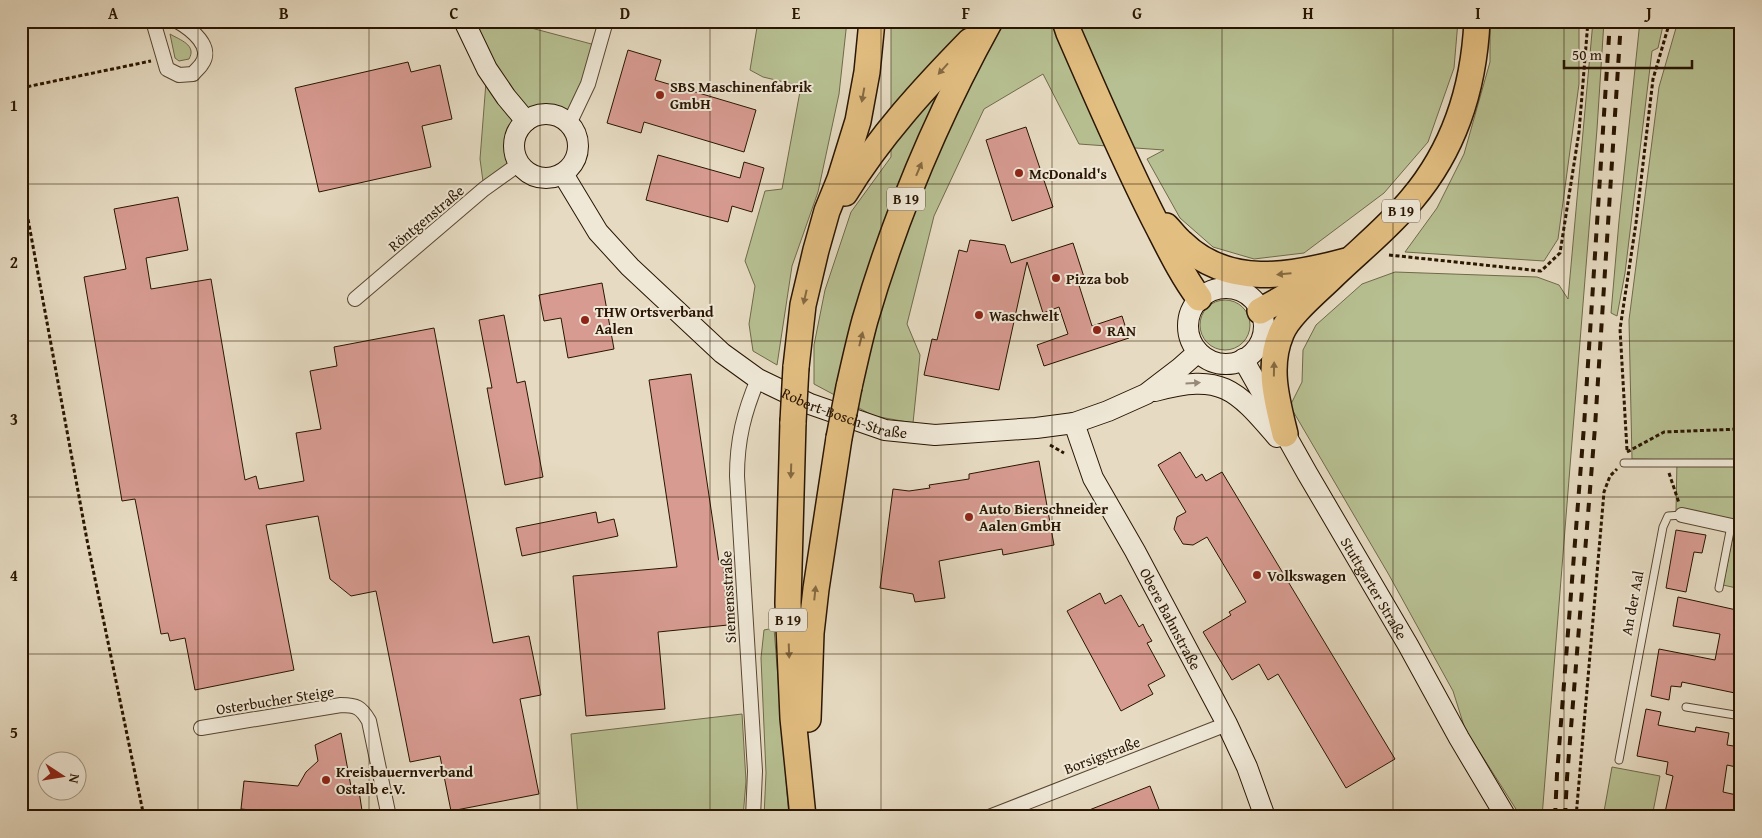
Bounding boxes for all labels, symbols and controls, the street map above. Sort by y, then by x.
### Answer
text: A [108,1,119,25]
text: B [279,1,289,25]
text: C [449,1,459,25]
text: D [620,1,630,25]
text: E [792,1,801,25]
text: F [962,1,970,25]
text: G [1132,1,1142,25]
text: H [1302,1,1314,25]
text: I [1475,1,1481,25]
text: J [1643,1,1652,25]
scale bar [1564,38,1692,70]
text: 50 m [1572,44,1603,65]
one-way arrow [937,63,949,75]
place label: SBS Maschinenfabrik GmbH [670,76,812,114]
one-way arrow [859,87,867,103]
marker: SBS Maschinenfabrik GmbH [654,89,666,101]
text: 1 [10,93,18,117]
one-way arrow [915,162,923,176]
place label: McDonald's [1029,163,1107,184]
marker: McDonald's [1013,167,1025,179]
street label: Röntgenstraße [384,180,468,256]
road number: B 19 [887,188,925,210]
road number: B 19 [1382,200,1420,222]
text: 2 [10,250,18,274]
place label: Pizza bob [1066,268,1129,289]
one-way arrow [1276,271,1292,279]
marker: Pizza bob [1050,272,1062,284]
one-way arrow [801,290,809,305]
place label: THW Ortsverband Aalen [595,301,714,339]
place label: Waschwelt [989,305,1059,326]
marker: Waschwelt [973,309,985,321]
marker: THW Ortsverband Aalen [579,314,591,326]
place label: RAN [1107,320,1136,341]
marker: RAN [1091,324,1103,336]
one-way arrow [857,332,865,347]
one-way arrow [1270,360,1278,376]
one-way arrow [1186,379,1202,387]
street label: Robert-Bosch-Straße [778,382,908,443]
text: 3 [10,407,18,431]
one-way arrow [787,463,795,479]
place label: Auto Bierschneider Aalen GmbH [979,498,1108,536]
marker: Auto Bierschneider Aalen GmbH [963,511,975,523]
street label: Stuttgarter Straße [1336,533,1413,643]
street label: Siemensstraße [715,550,741,644]
text: 4 [10,563,18,587]
street label: Obere Bahnstraße [1135,564,1207,673]
place label: Volkswagen [1267,565,1346,586]
marker: Volkswagen [1251,569,1263,581]
street label: An der Aal [1615,569,1649,637]
one-way arrow [811,585,819,601]
road number: B 19 [769,608,807,632]
one-way arrow [786,643,794,659]
street label: Osterbucher Steige [214,680,336,720]
text: 5 [10,720,18,744]
street label: Borsigstraße [1061,731,1143,779]
north arrow [38,750,88,800]
place label: Kreisbauernverband Ostalb e.V. [336,761,474,799]
text: N [64,772,85,786]
marker: Kreisbauernverband Ostalb e.V. [320,774,332,786]

